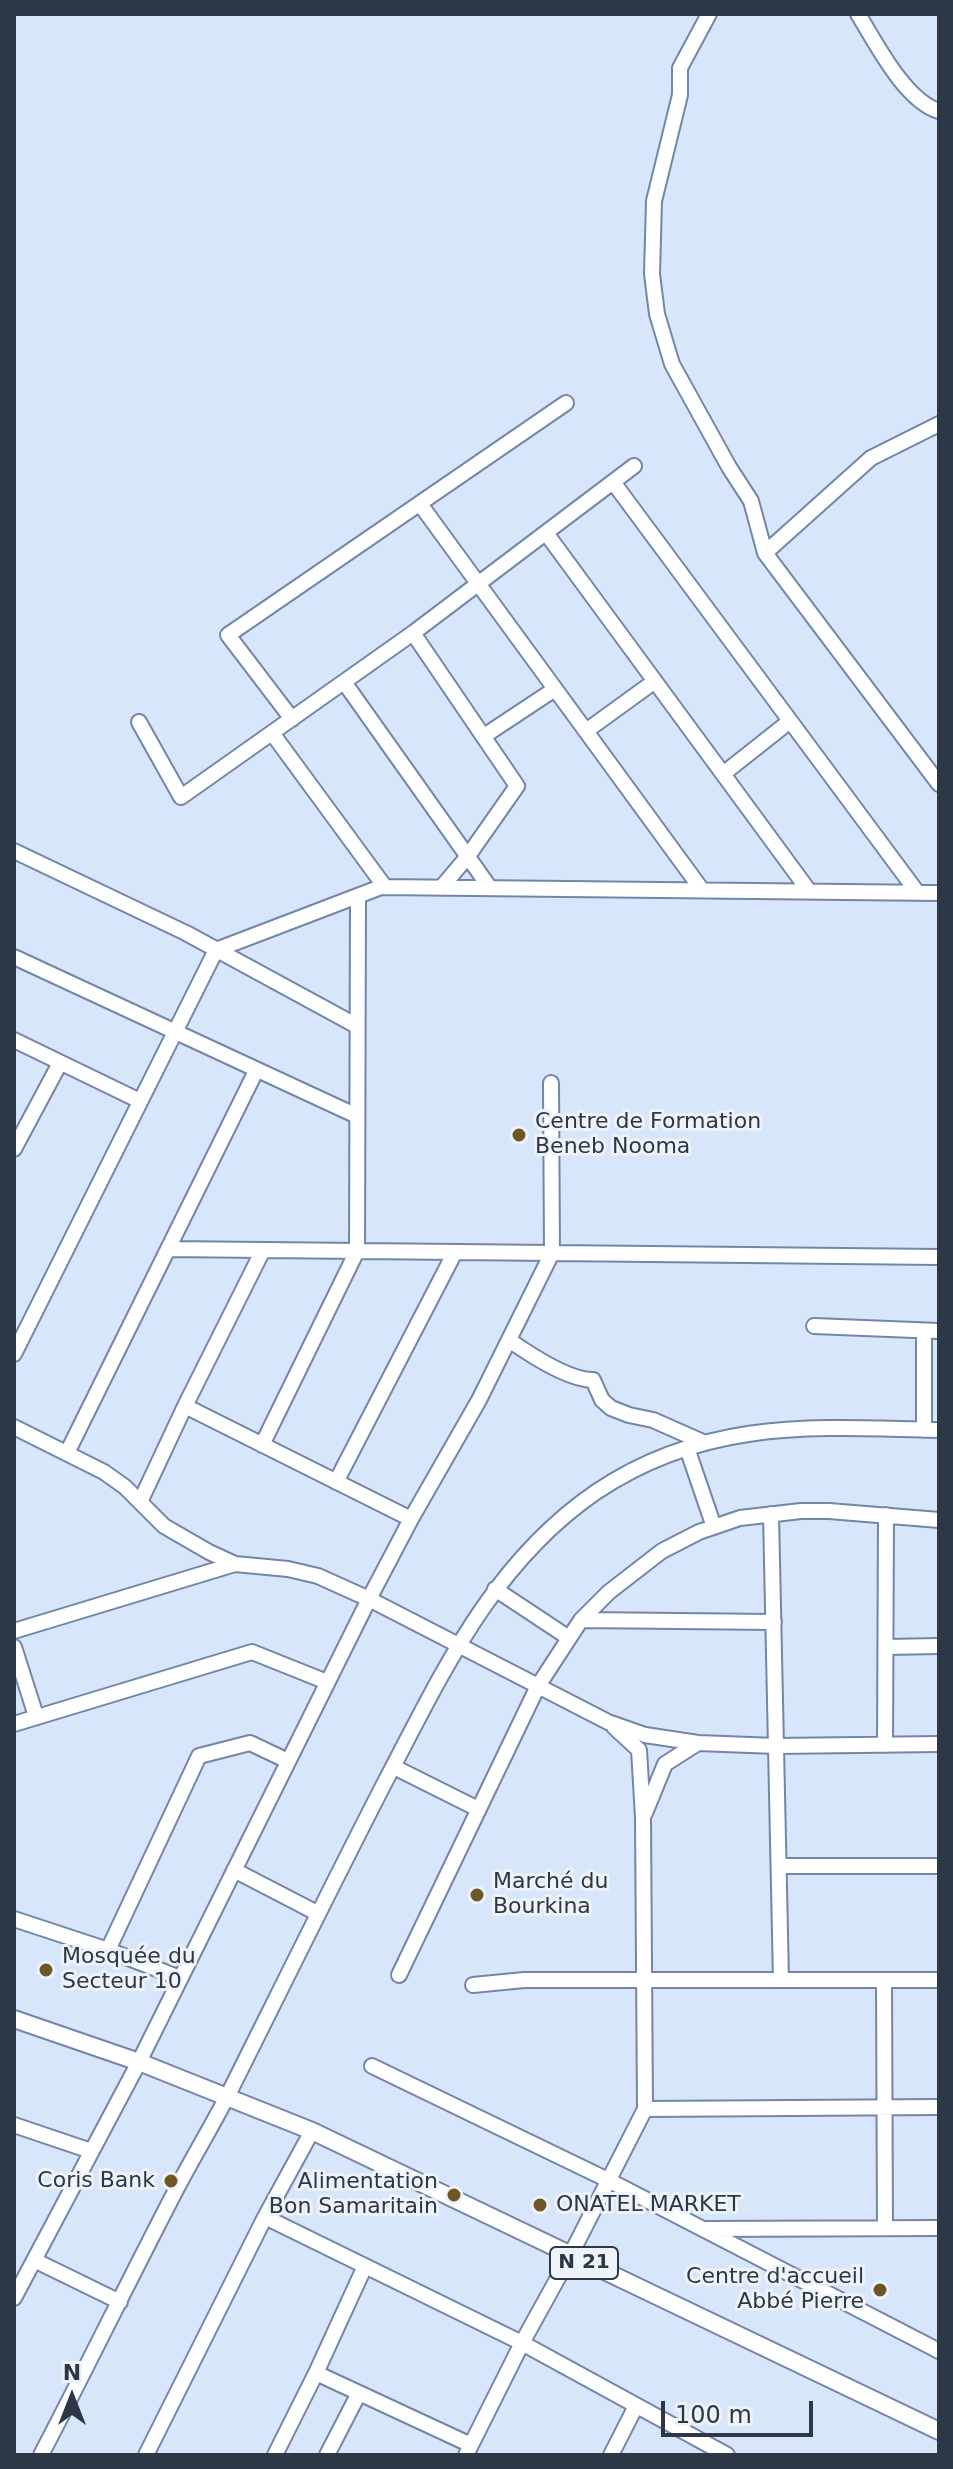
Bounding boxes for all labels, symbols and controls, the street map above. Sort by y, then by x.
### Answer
place label: Centre de Formation Beneb Nooma [535,1109,761,1160]
marker: Centre de Formation Beneb Nooma [510,1126,528,1144]
place label: Marché du Bourkina [493,1869,608,1920]
marker: Marché du Bourkina [468,1886,486,1904]
place label: Mosquée du Secteur 10 [62,1944,196,1996]
marker: Mosquée du Secteur 10 [37,1961,55,1979]
place label: Coris Bank [37,2168,155,2194]
place label: Alimentation Bon Samaritain [269,2169,438,2220]
marker: Coris Bank [162,2172,180,2190]
marker: Alimentation Bon Samaritain [445,2186,463,2204]
place label: ONATEL MARKET [556,2192,741,2218]
marker: ONATEL MARKET [531,2196,549,2214]
road number: N 21 [550,2247,618,2279]
place label: Centre d'accueil Abbé Pierre [686,2264,864,2316]
marker: Centre d'accueil Abbé Pierre [871,2281,889,2299]
north arrow [32,2357,112,2437]
text: N [63,2360,81,2385]
scale bar [665,2385,817,2435]
text: 100 m [675,2401,752,2429]

